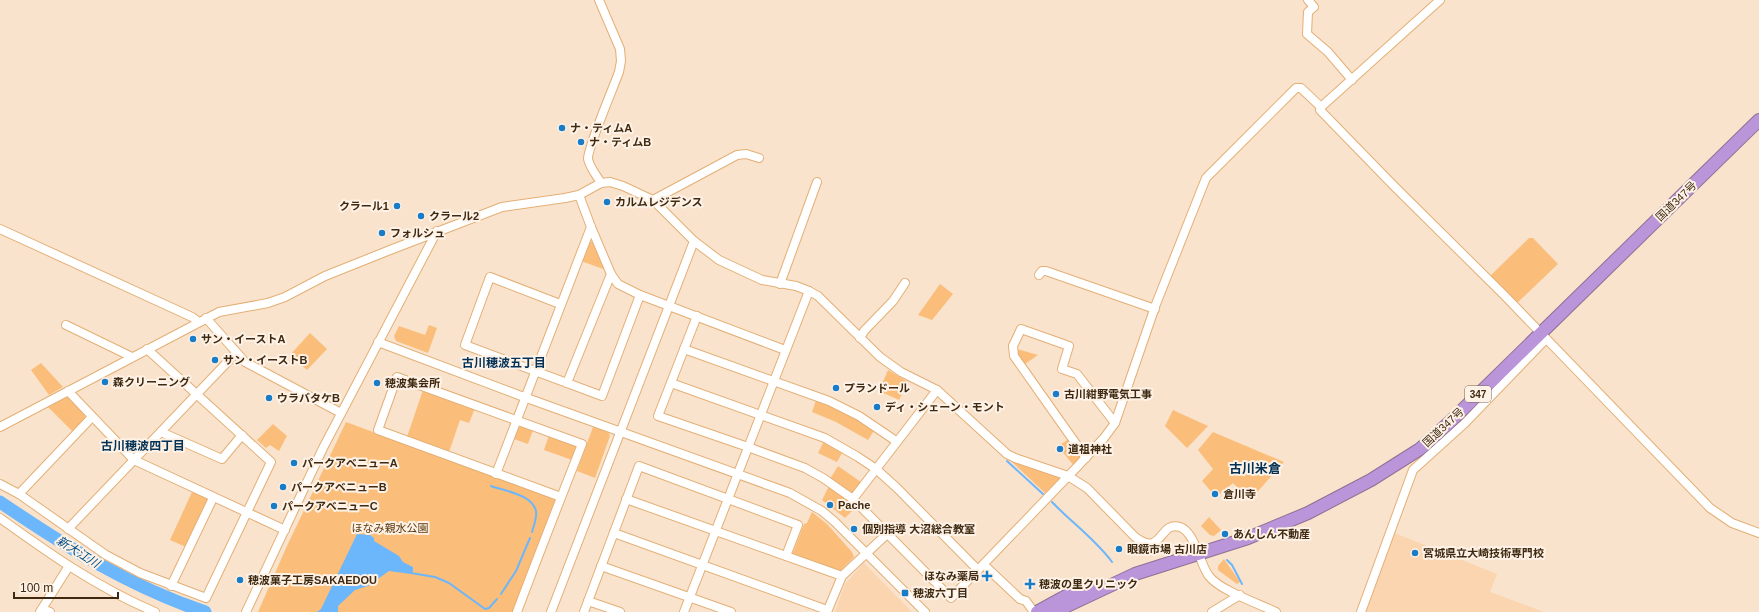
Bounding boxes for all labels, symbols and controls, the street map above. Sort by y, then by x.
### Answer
place label: ナ・ティムA [570,122,632,134]
marker: ナ・ティムA [557,123,567,133]
place label: ナ・ティムB [589,136,651,148]
marker: ナ・ティムB [576,137,586,147]
street label: 国道347号 [1653,179,1699,223]
place label: カルムレジデンス [615,196,703,208]
marker: カルムレジデンス [602,197,612,207]
place label: クラール1 [339,200,389,212]
marker: クラール1 [392,201,402,211]
place label: クラール2 [429,210,479,222]
marker: クラール2 [416,211,426,221]
place label: フォルシュ [390,227,445,239]
marker: フォルシュ [377,228,387,238]
place label: サン・イーストA [201,333,285,345]
marker: サン・イーストA [188,334,198,344]
place label: サン・イーストB [223,354,307,366]
marker: サン・イーストB [210,355,220,365]
district label: 古川穂波五丁目 [462,356,546,370]
place label: 森クリーニング [113,376,190,388]
marker: 森クリーニング [100,377,110,387]
place label: 穂波集会所 [385,377,440,389]
marker: 穂波集会所 [372,378,382,388]
place label: プランドール [844,382,910,394]
marker: プランドール [831,383,841,393]
road number: 347 [1465,386,1491,402]
place label: 古川紺野電気工事 [1064,388,1152,400]
marker: 古川紺野電気工事 [1051,389,1061,399]
place label: ウラバタケB [277,392,340,404]
marker: ウラバタケB [264,393,274,403]
place label: ディ・シェーン・モント [885,401,1005,413]
marker: ディ・シェーン・モント [872,402,882,412]
street label: 国道347号 [1420,405,1466,449]
district label: 古川穂波四丁目 [101,439,185,453]
place label: 道祖神社 [1068,443,1112,455]
marker: 道祖神社 [1055,444,1065,454]
place label: パークアベニューA [302,457,398,469]
marker: パークアベニューA [289,458,299,468]
district label: 古川米倉 [1229,461,1281,476]
place label: パークアベニューB [291,481,387,493]
marker: パークアベニューB [278,482,288,492]
place label: 倉川寺 [1223,488,1256,500]
marker: 倉川寺 [1210,489,1220,499]
place label: Pache [838,499,870,511]
place label: パークアベニューC [282,500,378,512]
marker: Pache [825,500,835,510]
marker: パークアベニューC [269,501,279,511]
park label: ほなみ親水公園 [352,522,429,534]
place label: 個別指導 大沼総合教室 [862,523,975,535]
marker: 個別指導 大沼総合教室 [849,524,859,534]
place label: あんしん不動産 [1233,528,1310,540]
marker: あんしん不動産 [1220,529,1230,539]
water label: 新大江川 [54,533,104,572]
place label: 眼鏡市場 古川店 [1127,543,1207,555]
marker: 眼鏡市場 古川店 [1114,544,1124,554]
place label: 宮城県立大崎技術専門校 [1423,547,1544,559]
marker: 宮城県立大崎技術専門校 [1410,548,1420,558]
place label: ほなみ薬局 [924,570,979,582]
marker: ほなみ薬局 [982,571,992,581]
scale bar [14,574,118,600]
place label: 穂波菓子工房SAKAEDOU [248,574,377,586]
marker: 穂波菓子工房SAKAEDOU [235,575,245,585]
marker: 穂波の里クリニック [1024,578,1036,590]
place label: 穂波の里クリニック [1039,578,1138,590]
text: 100 m [20,581,53,595]
place label: 穂波六丁目 [913,587,968,599]
marker: 穂波六丁目 [900,588,910,598]

